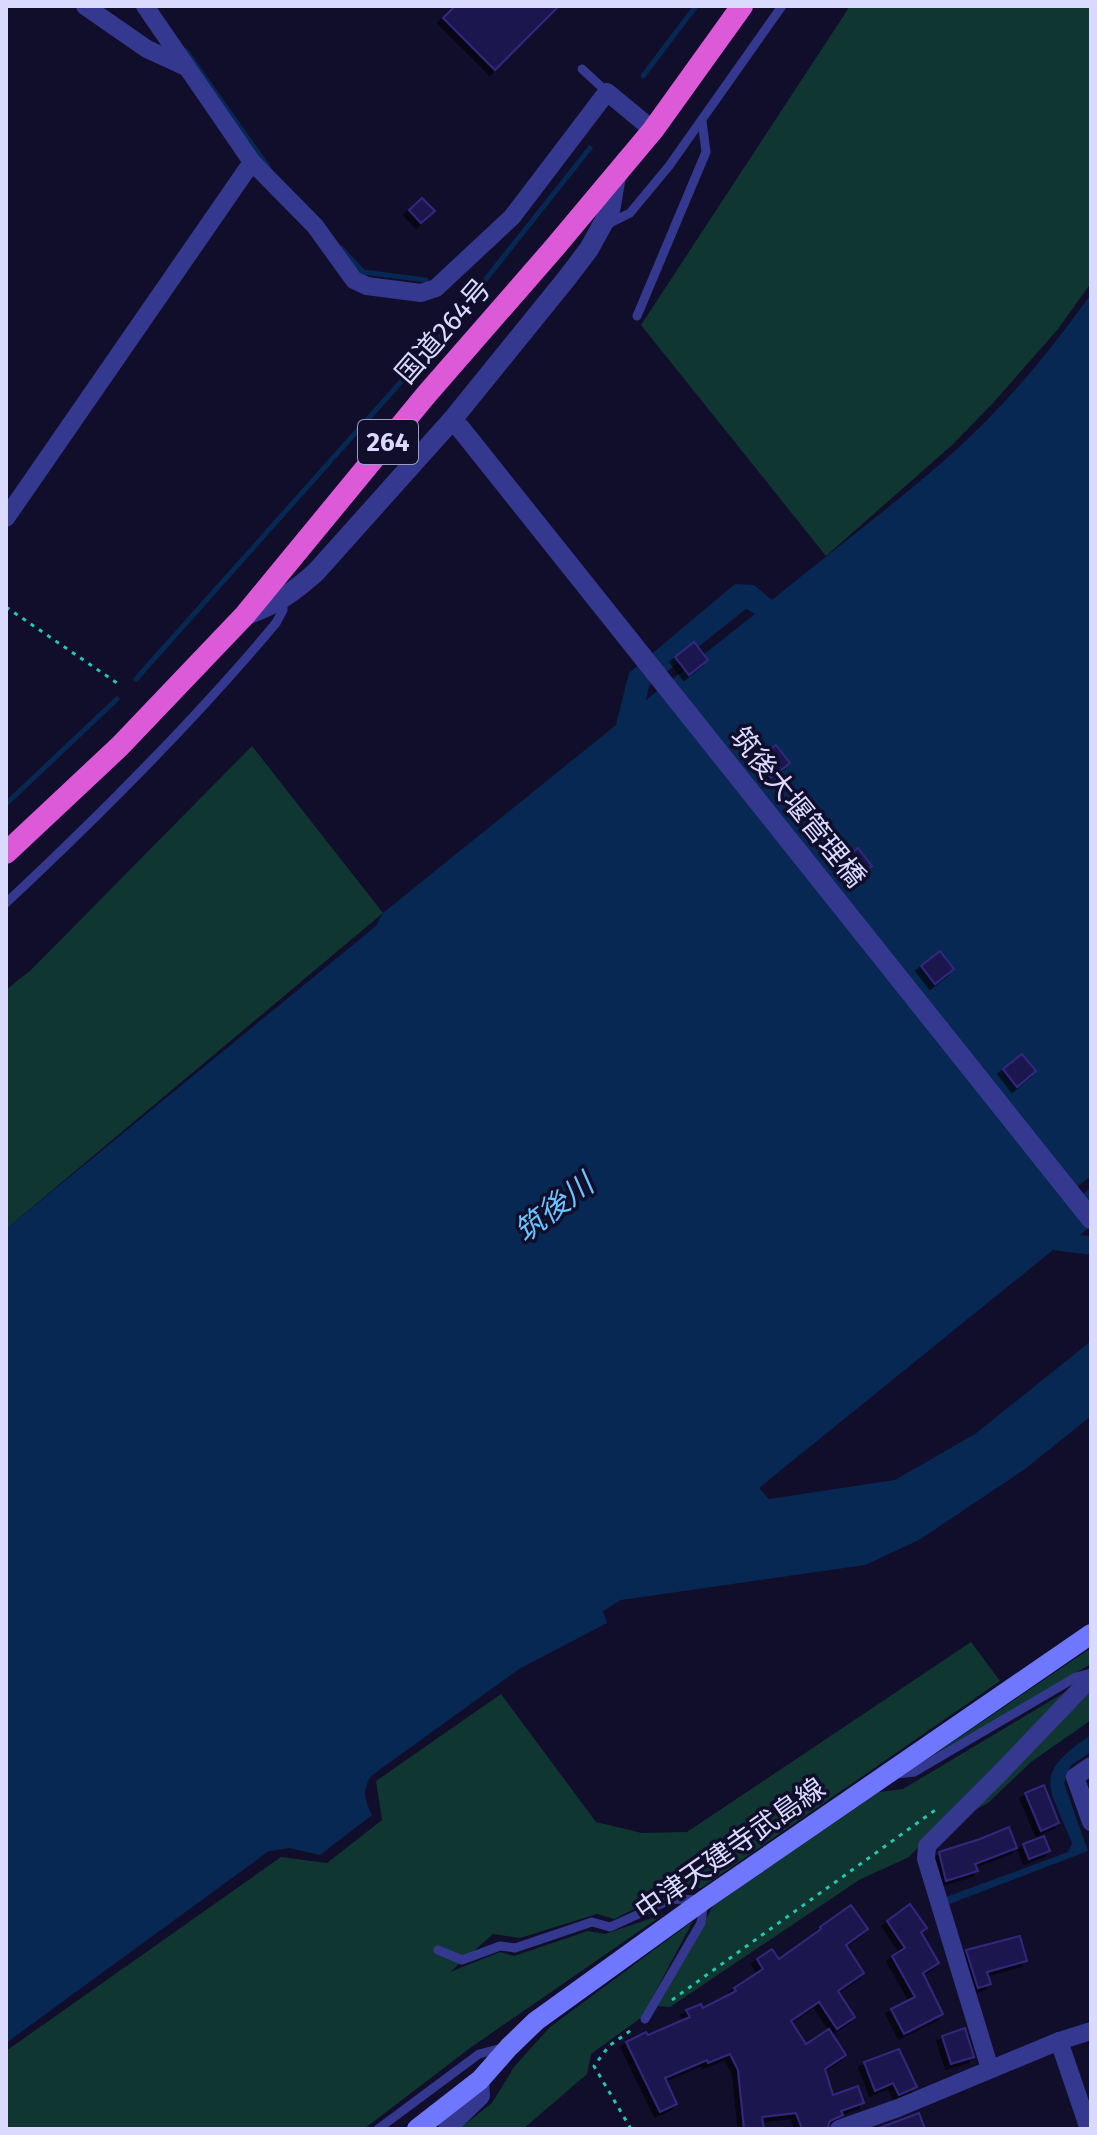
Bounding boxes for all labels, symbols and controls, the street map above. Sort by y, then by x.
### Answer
street label: 国道264号 [389,272,497,390]
road number: 264 [358,420,418,464]
street label: 筑後大堰管理橋 [723,720,873,894]
water label: 筑後川 [507,1164,603,1250]
street label: 中津天建寺武島線 [629,1771,831,1927]

